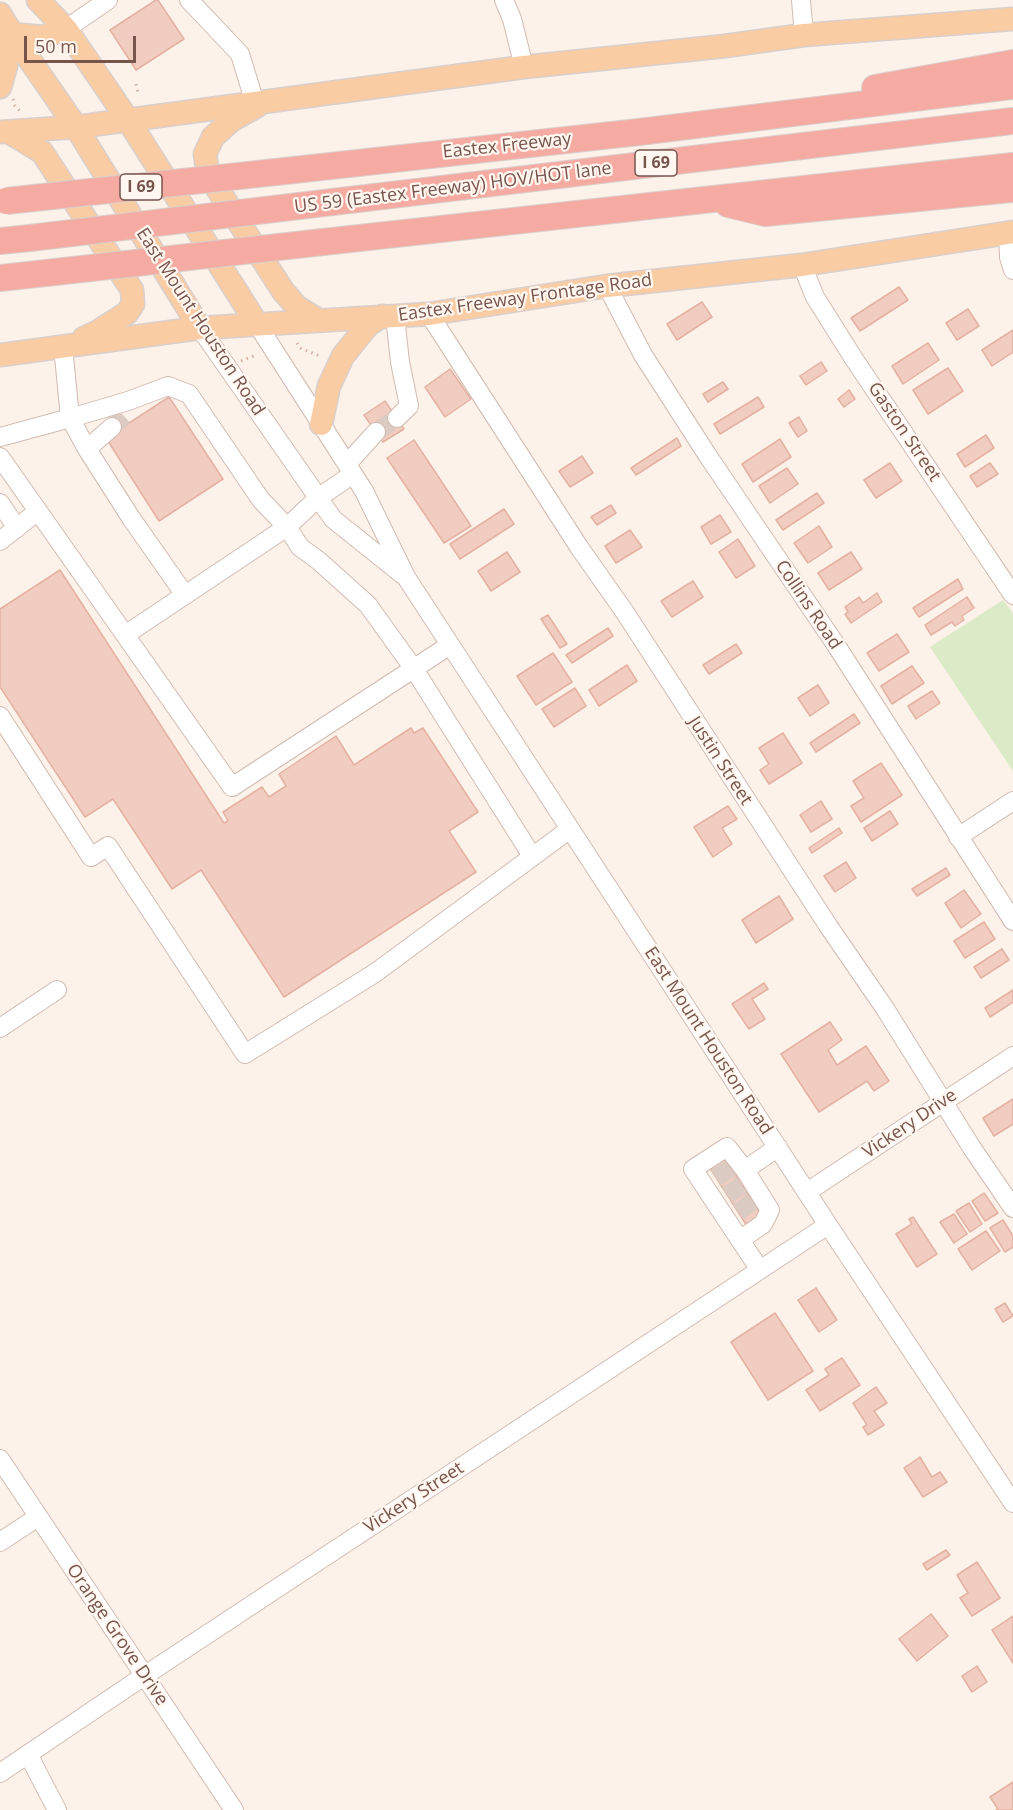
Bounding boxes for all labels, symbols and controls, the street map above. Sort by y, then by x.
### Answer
scale bar [27,24,140,62]
text: 50 m [35,34,77,58]
street label: Eastex Freeway [442,129,572,163]
road number: I 69 [635,150,677,176]
street label: US 59 (Eastex Freeway) HOV/HOT lane [293,158,613,218]
road number: I 69 [120,174,162,200]
street label: East Mount Houston Road [131,224,269,420]
street label: Eastex Freeway Frontage Road [397,269,653,327]
street label: Gaston Street [863,378,945,486]
street label: Collins Road [770,556,846,654]
street label: Justin Street [683,713,757,809]
street label: East Mount Houston Road [639,943,777,1139]
street label: Vickery Drive [859,1085,961,1163]
street label: Vickery Street [360,1458,468,1538]
street label: Orange Grove Drive [62,1560,172,1710]

